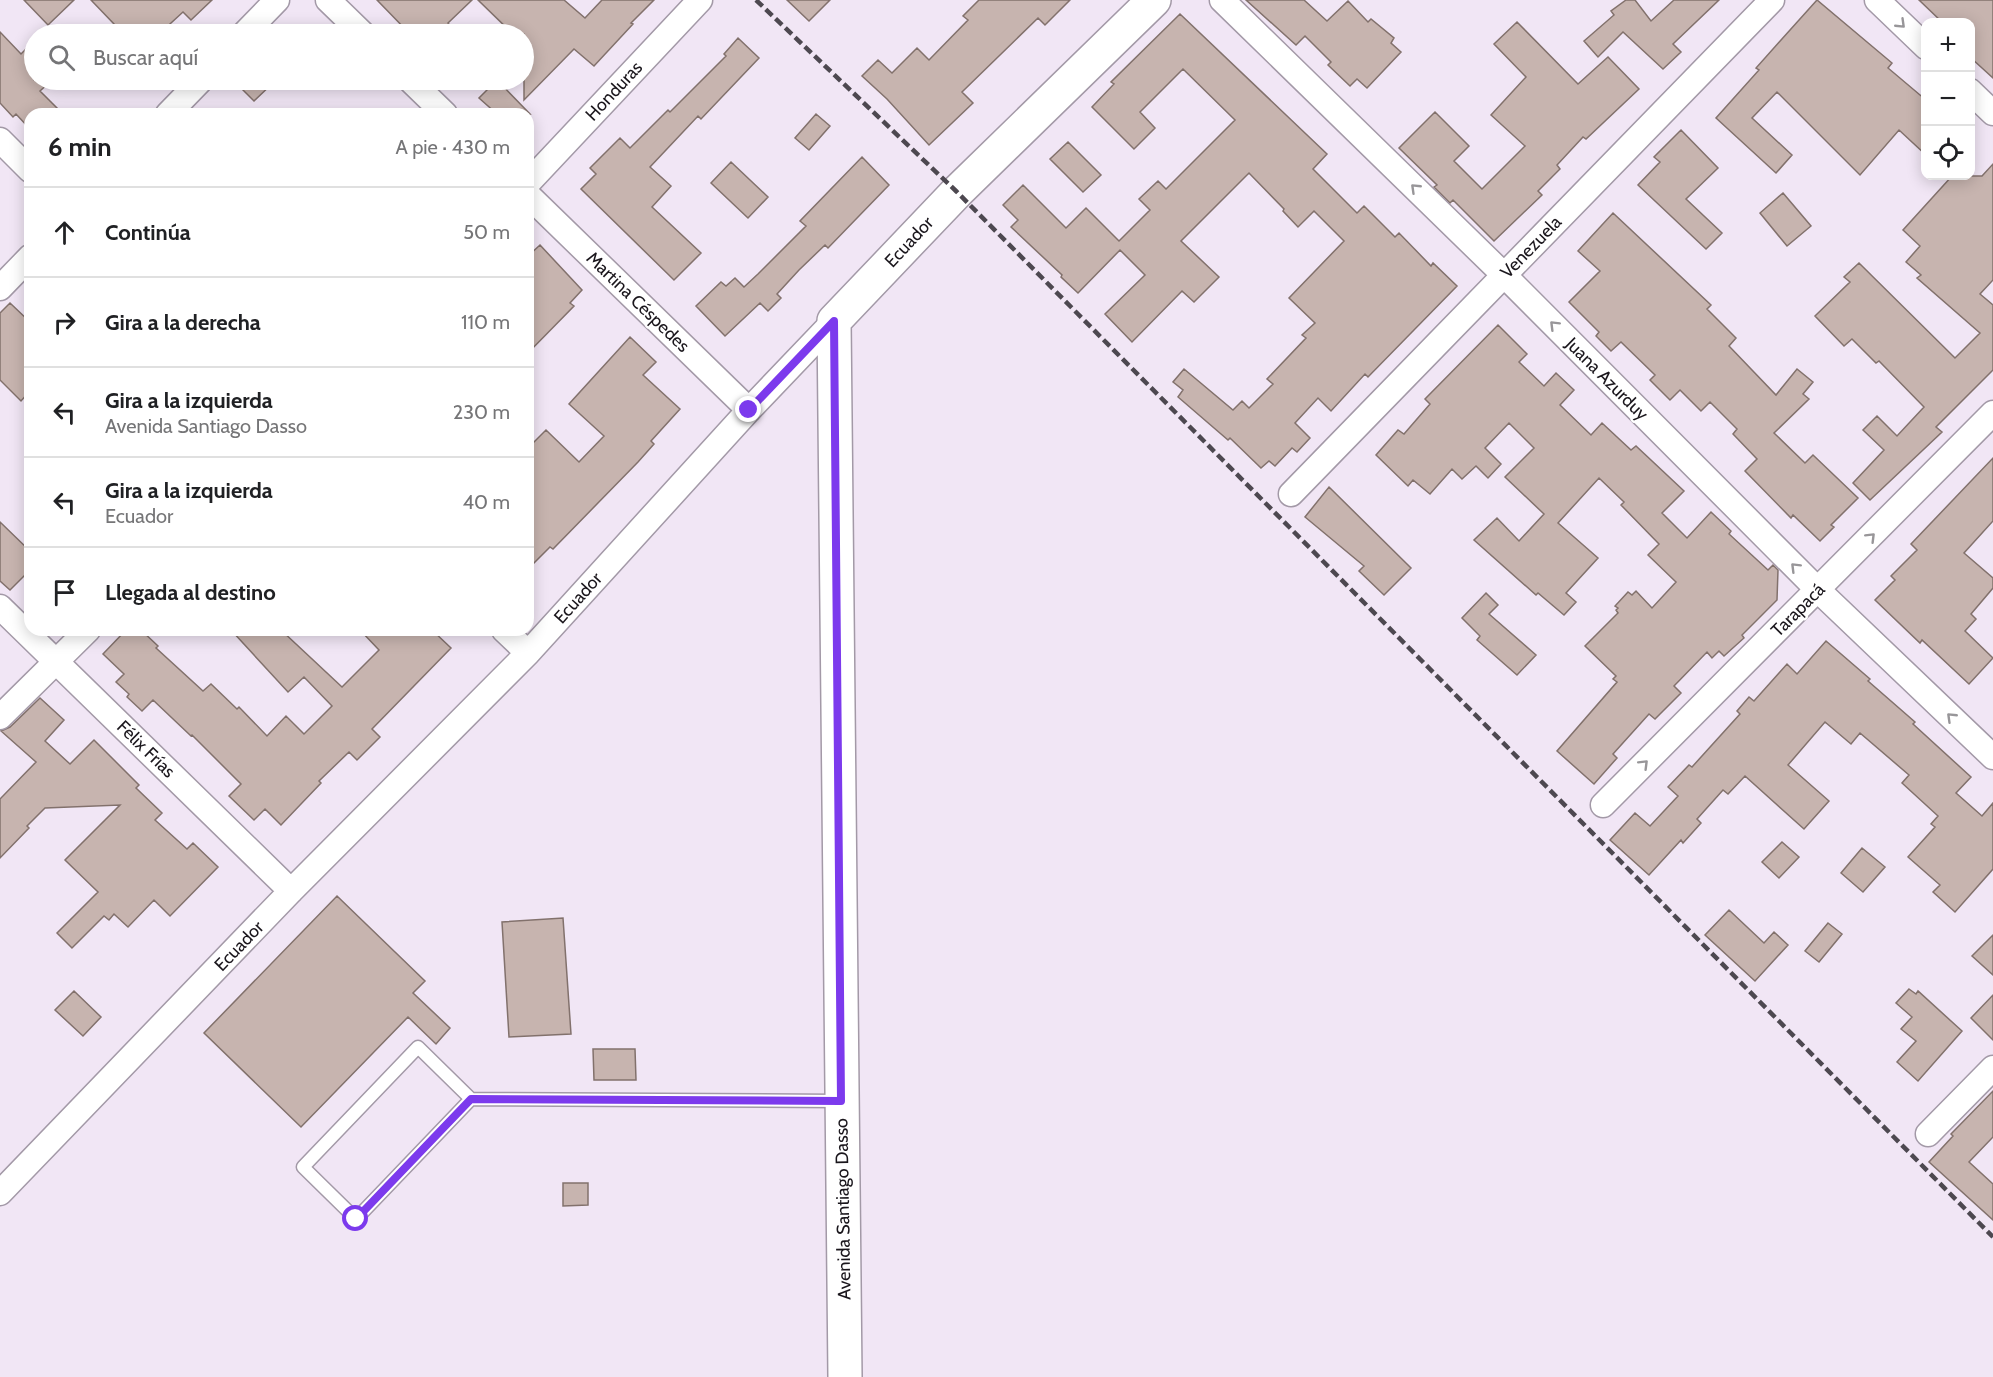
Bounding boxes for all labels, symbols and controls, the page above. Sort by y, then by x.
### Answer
one-way arrow [1894,16,1905,27]
map controls [1921,18,1975,180]
button: + [1921,18,1975,72]
search box [24,24,534,90]
icon: search [45,41,78,74]
text: Buscar aquí [93,44,198,71]
street label: Honduras [581,57,647,125]
button: − [1921,72,1975,126]
button: locate [1921,126,1975,180]
text: 6 min [48,131,112,163]
text: A pie · 430 m [395,135,510,159]
one-way arrow [1411,184,1421,195]
street label: Venezuela [1496,211,1566,283]
street label: Ecuador [880,212,938,272]
icon: ahead [48,216,81,249]
text: Continúa [105,219,191,246]
text: 50 m [463,220,510,244]
street label: Martina Céspedes [582,247,694,357]
icon: right [48,306,81,339]
text: Gira a la derecha [105,309,261,336]
text: 110 m [461,310,510,334]
one-way arrow [1550,321,1561,332]
street label: Juana Azurduy [1560,332,1653,425]
text: Gira a la izquierda [105,387,273,414]
icon: left [48,396,81,429]
route end [735,396,761,422]
text: 230 m [453,400,510,424]
text: Avenida Santiago Dasso [105,414,307,438]
text: Gira a la izquierda [105,477,273,504]
icon: left [48,486,81,519]
text: 40 m [462,490,510,514]
text: Ecuador [105,504,173,528]
one-way arrow [1863,533,1874,544]
one-way arrow [1792,564,1803,575]
street label: Ecuador [549,568,607,628]
icon: arrive [48,576,81,609]
street label: Tarapacá [1767,578,1830,641]
text: Llegada al destino [105,579,276,606]
one-way arrow [1947,713,1957,724]
street label: Félix Frías [112,716,180,782]
one-way arrow [1637,760,1648,770]
street label: Ecuador [210,916,268,976]
street label: Avenida Santiago Dasso [830,1118,856,1300]
route start [342,1205,368,1231]

